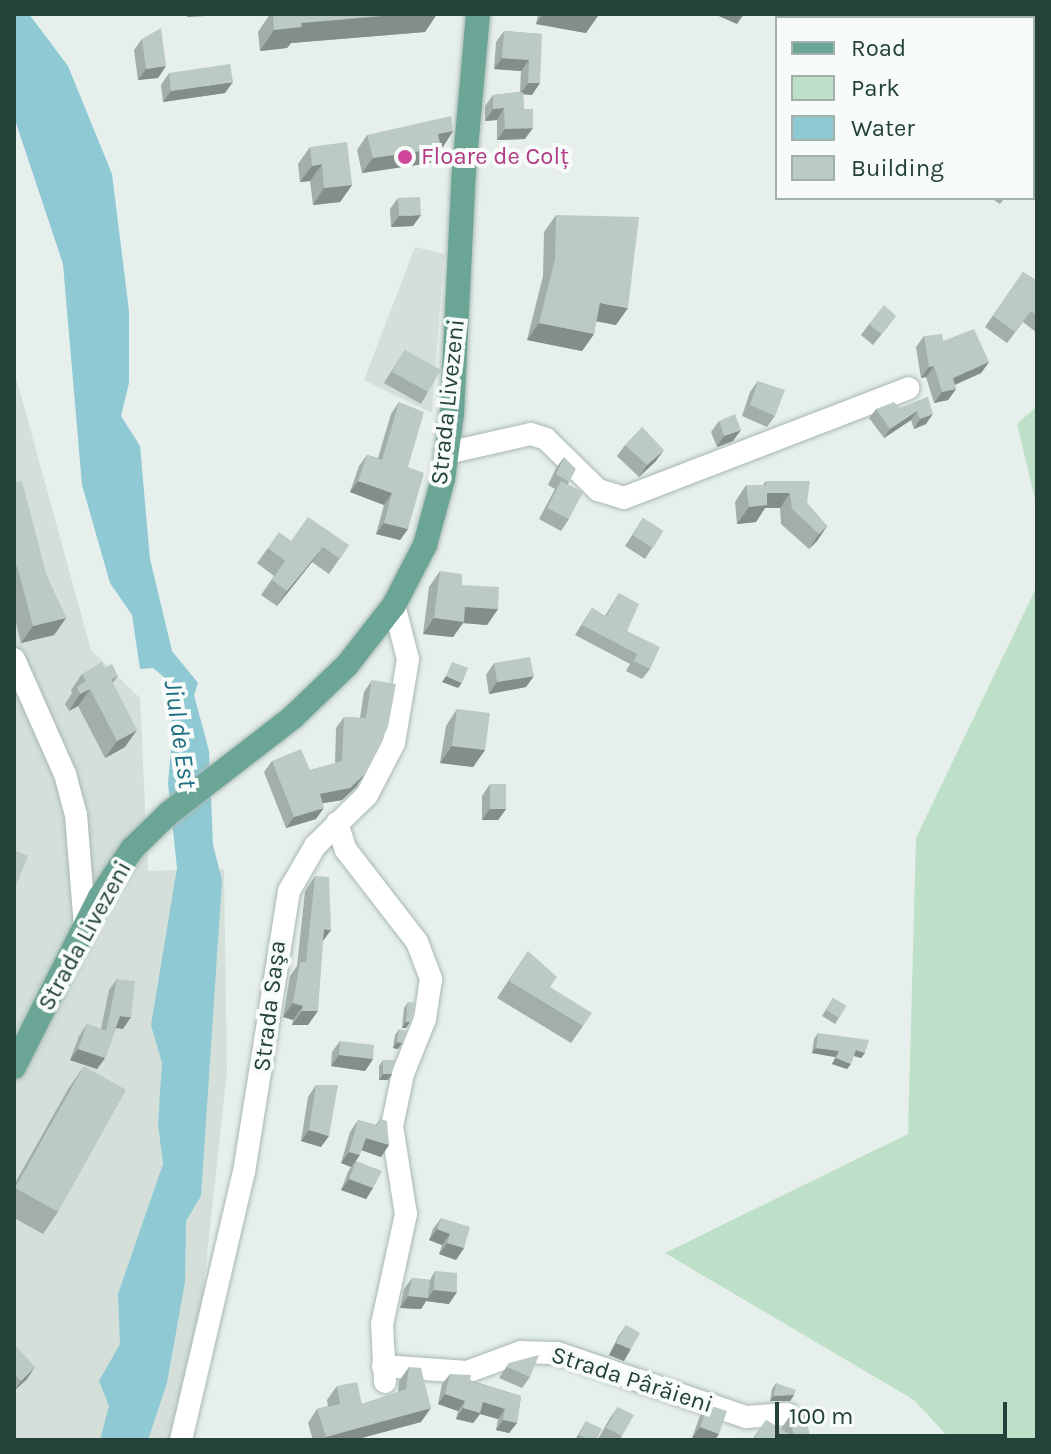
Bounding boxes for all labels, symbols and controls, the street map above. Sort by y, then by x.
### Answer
legend [775,16,1035,200]
text: Road [851,34,906,62]
text: Park [851,74,900,102]
text: Water [851,114,915,142]
place label: Floare de Colț [421,143,569,171]
marker: Floare de Colț [396,148,414,166]
text: Building [851,154,944,182]
street label: Strada Livezeni [425,318,471,486]
water label: Jiul de Est [157,678,203,790]
street label: Strada Livezeni [32,856,138,1016]
street label: Strada Saşa [248,939,292,1073]
street label: Strada Pârăieni [548,1340,716,1420]
scale bar [779,1386,1011,1436]
text: 100 m [789,1402,854,1430]

